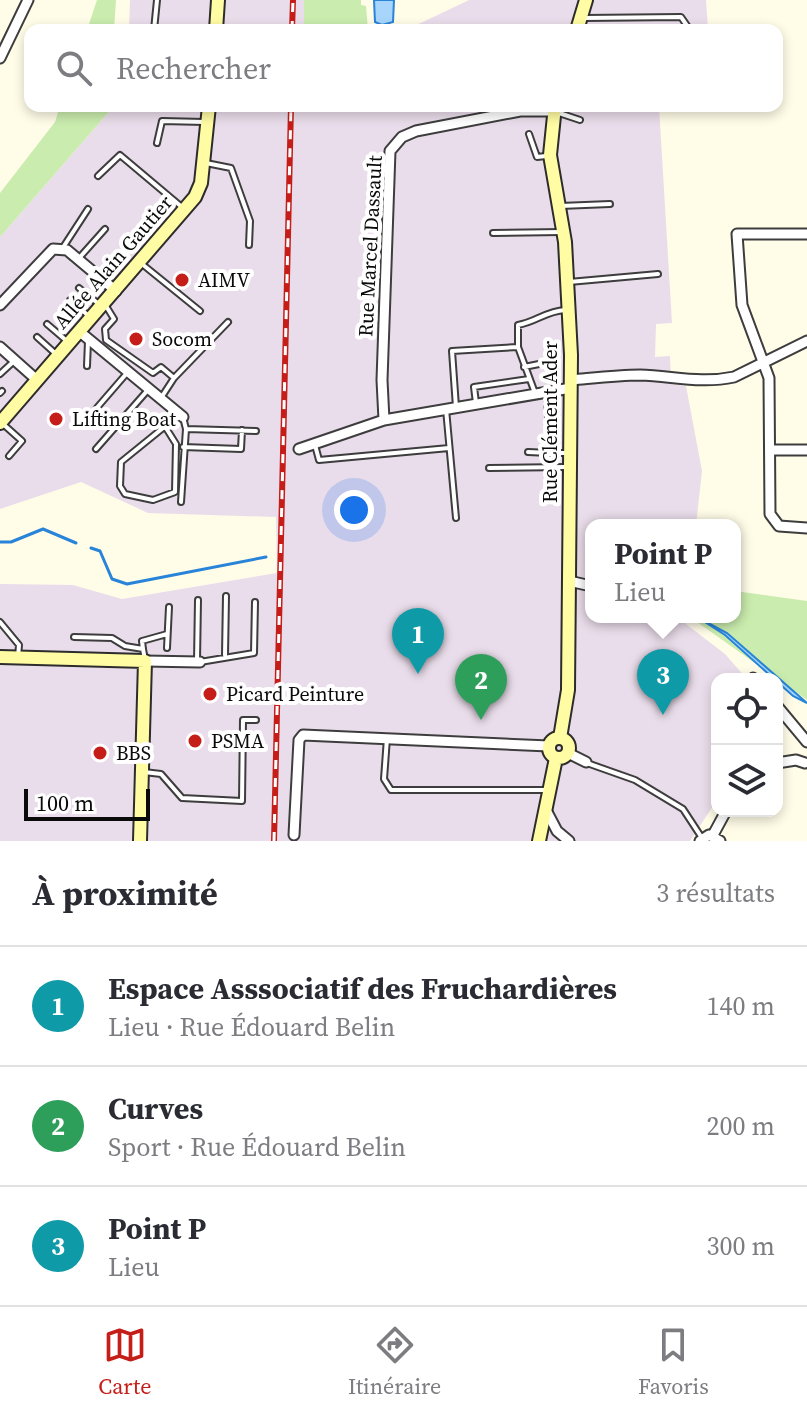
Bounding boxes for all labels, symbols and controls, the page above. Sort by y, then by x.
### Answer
search box [24,24,783,112]
icon: search [52,46,96,90]
text: Rechercher [116,48,271,89]
street label: Rue Marcel Dassault [351,154,389,337]
street label: Allée Alain Gautier [47,189,179,335]
place label: AIMV [198,266,251,294]
marker: AIMV [173,271,191,289]
place label: Socom [152,325,212,353]
marker: Socom [127,330,145,348]
street label: Rue Clément Ader [536,340,564,503]
place label: Lifting Boat [72,405,177,433]
marker: Lifting Boat [47,410,65,428]
your location [334,490,374,530]
popup [585,519,741,623]
text: Point P [614,533,712,574]
text: Lieu [614,574,666,610]
pin: 1 [392,608,444,674]
pin: 3 [637,649,689,715]
pin: 2 [455,654,507,720]
map controls [711,673,783,817]
button: locate [711,673,783,745]
place label: Picard Peinture [226,680,364,708]
marker: Picard Peinture [201,685,219,703]
place label: PSMA [211,727,265,755]
marker: PSMA [186,732,204,750]
place label: BBS [116,739,151,767]
marker: BBS [91,744,109,762]
button: layers [711,745,783,817]
scale bar [24,785,150,821]
text: 100 m [36,788,94,818]
text: À proximité [32,870,218,916]
text: 3 résultats [656,875,775,911]
text: Espace Asssociatif des Fruchardières [108,968,617,1009]
text: 1 [51,988,65,1024]
text: 140 m [707,988,775,1024]
text: Lieu · Rue Édouard Belin [108,1009,395,1045]
text: Curves [108,1088,203,1129]
text: 2 [51,1108,65,1144]
text: 200 m [707,1108,775,1144]
text: Sport · Rue Édouard Belin [108,1129,406,1165]
text: Point P [108,1208,206,1249]
text: 3 [51,1228,65,1264]
text: 300 m [707,1228,775,1264]
text: Lieu [108,1249,160,1285]
tab: Carte [98,1323,151,1401]
tab: Itinéraire [348,1323,441,1401]
tab: Favoris [638,1323,709,1401]

